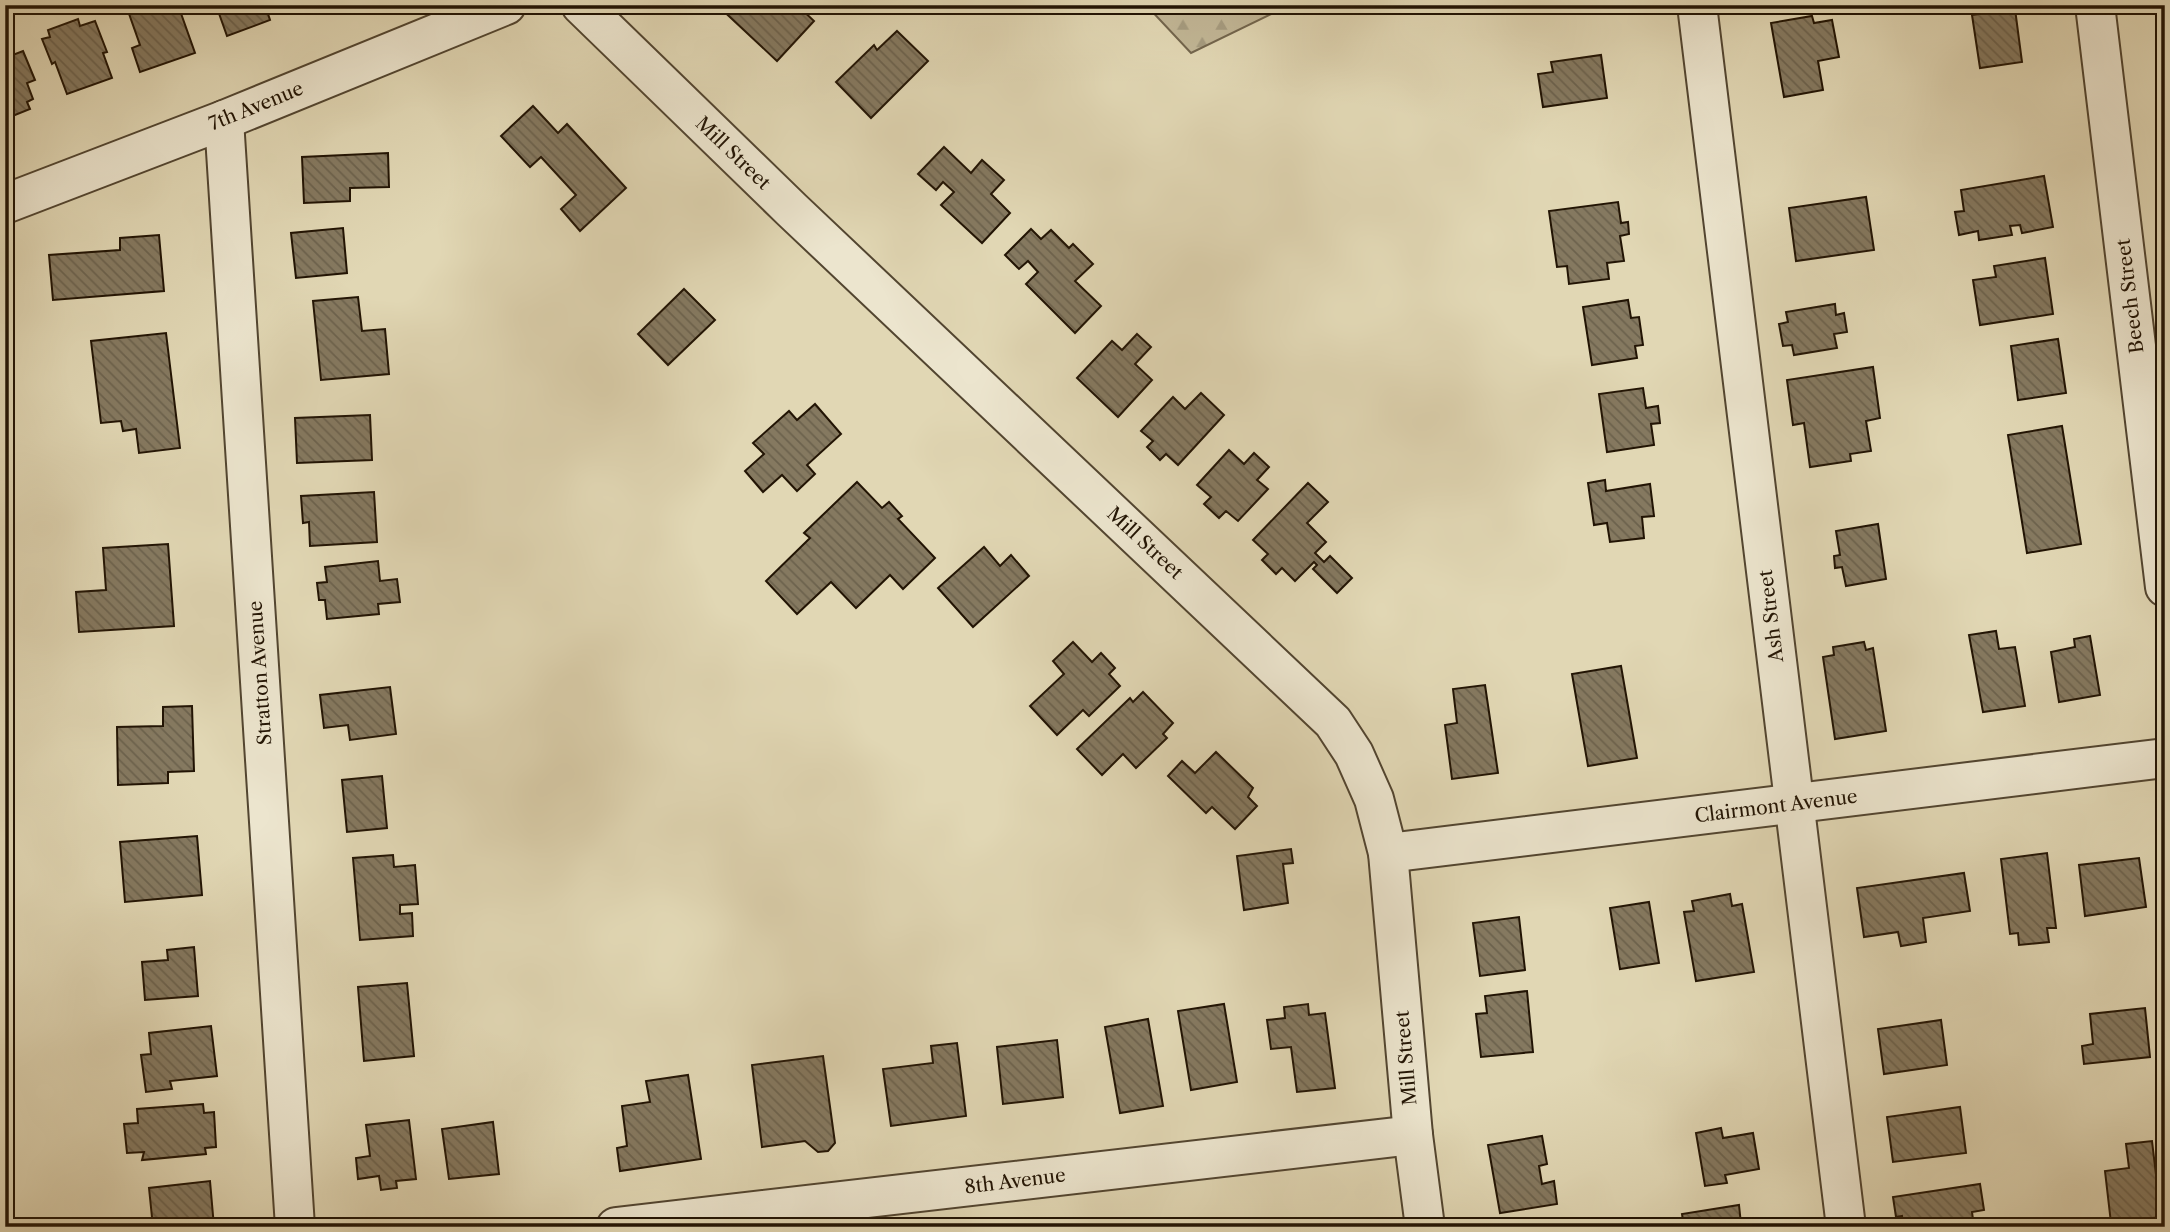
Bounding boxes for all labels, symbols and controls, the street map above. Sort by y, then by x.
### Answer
street label: 7th Avenue [205,77,307,135]
street label: Mill Street [691,112,775,195]
street label: Beech Street [2112,237,2148,355]
street label: Mill Street [1102,502,1188,584]
street label: Ash Street [1754,568,1788,665]
street label: Stratton Avenue [243,600,277,746]
street label: Clairmont Avenue [1693,785,1859,827]
street label: Mill Street [1390,1009,1422,1106]
street label: 8th Avenue [963,1163,1067,1199]

